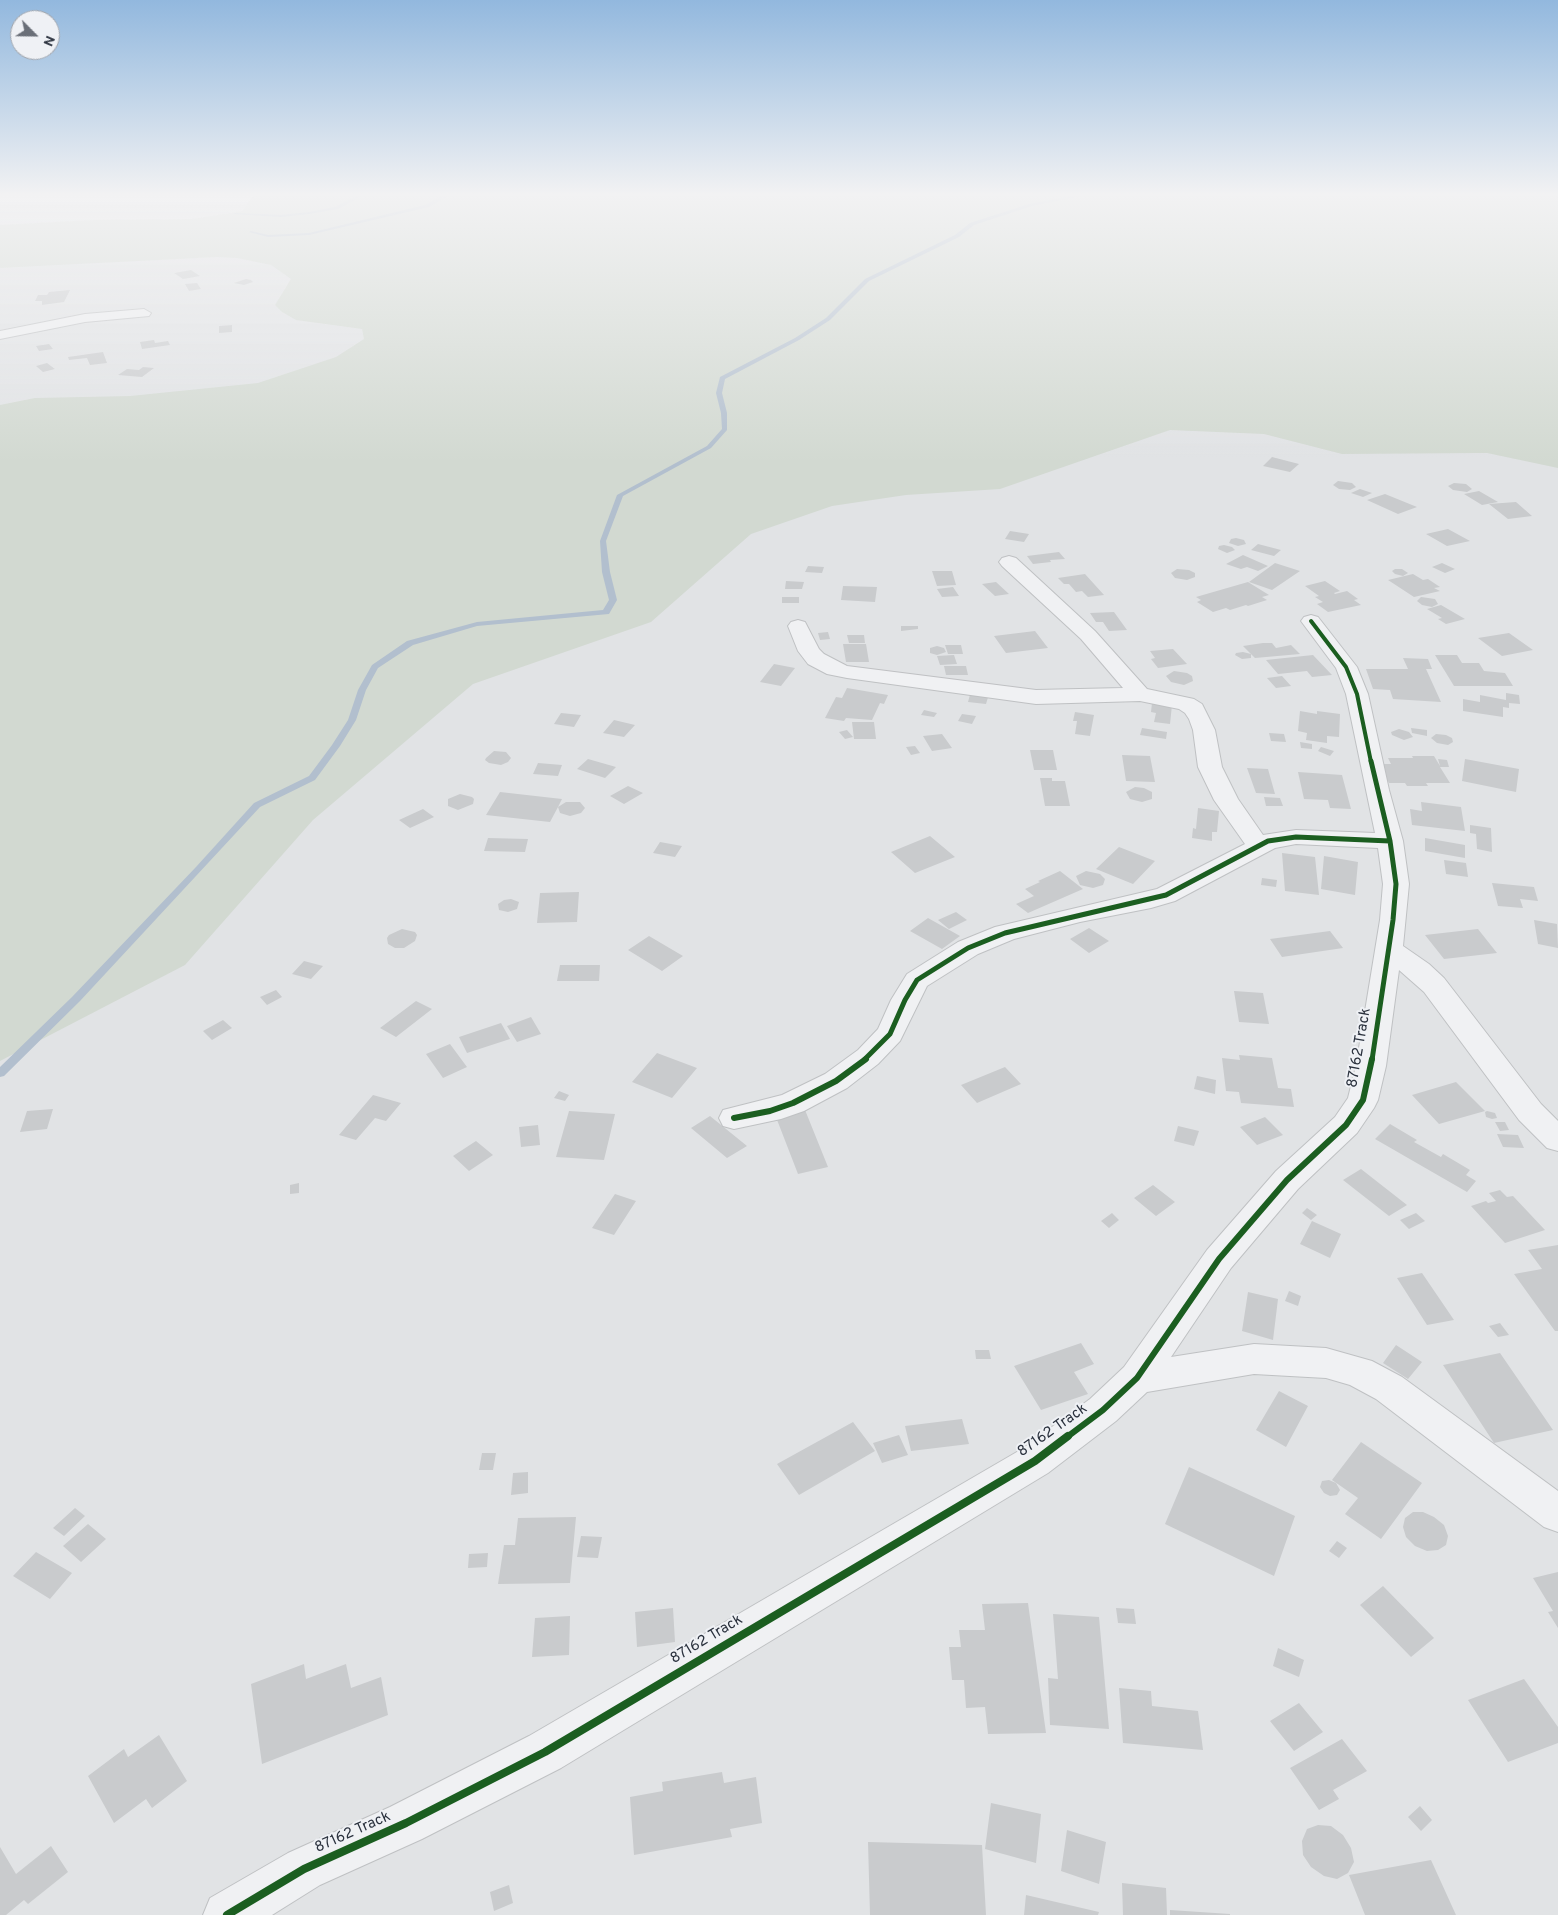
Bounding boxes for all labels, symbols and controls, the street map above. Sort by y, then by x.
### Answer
north arrow [10,10,60,60]
text: N [39,33,58,49]
street label: 87162 Track [1344,1007,1376,1089]
street label: 87162 Track [1015,1400,1091,1462]
street label: 87162 Track [668,1611,746,1669]
street label: 87162 Track [312,1808,394,1858]

